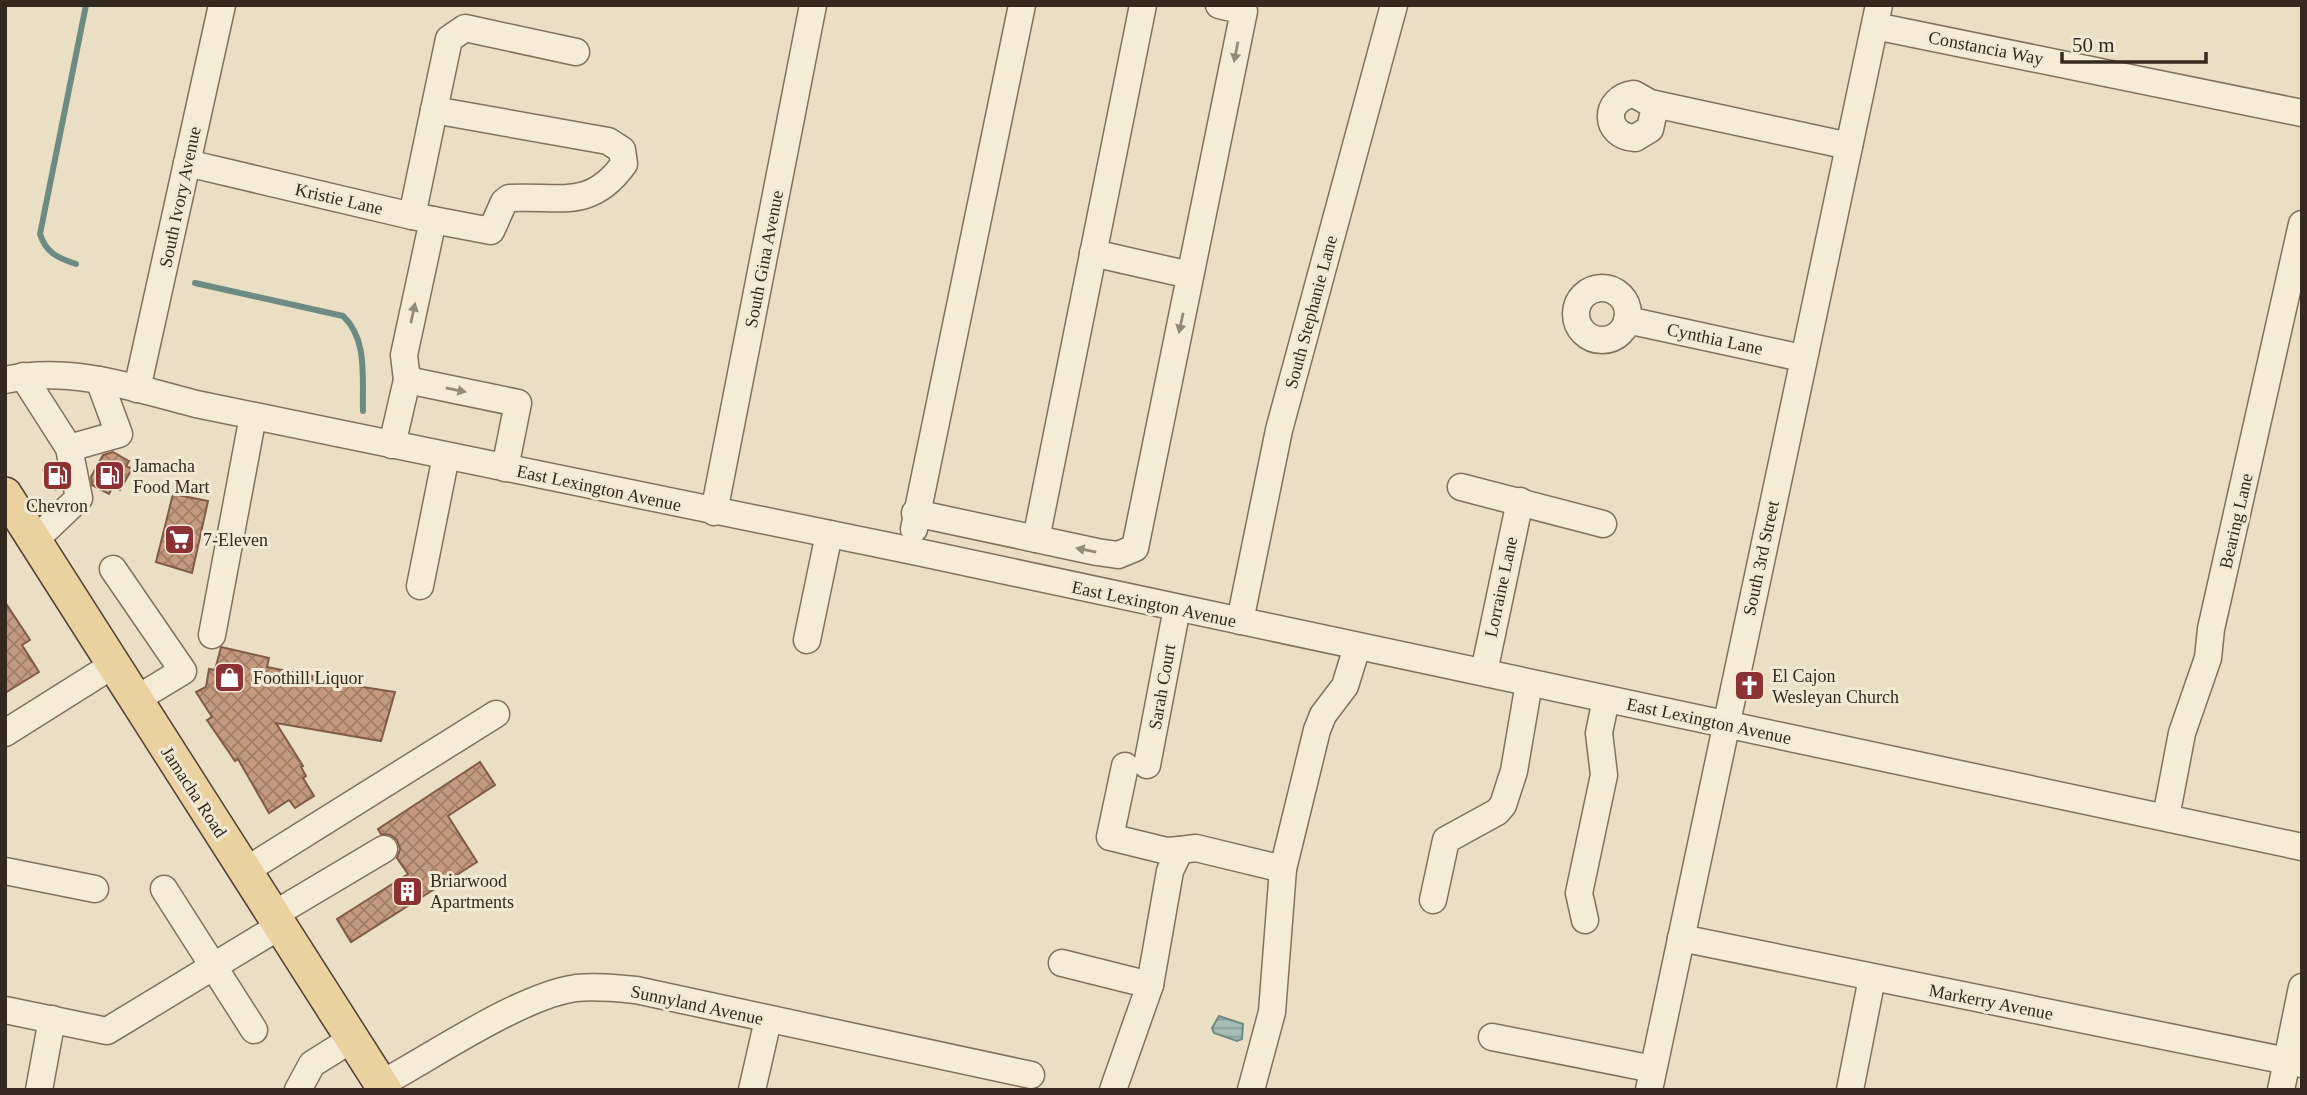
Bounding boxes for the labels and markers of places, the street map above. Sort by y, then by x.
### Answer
place label: Jamacha Food Mart [133,456,210,497]
fuel station icon: Chevron [40,458,74,492]
fuel station icon: Jamacha Food Mart [93,459,127,493]
place label: Chevron [26,496,88,516]
supermarket icon: 7-Eleven [163,523,197,557]
place label: 7-Eleven [203,530,268,550]
shop icon: Foothill Liquor [213,661,247,695]
place label: El Cajon Wesleyan Church [1772,666,1899,707]
place label: Foothill Liquor [253,668,364,688]
church icon: El Cajon Wesleyan Church [1732,669,1766,703]
place label: Briarwood Apartments [430,871,514,912]
building icon: Briarwood Apartments [390,874,424,908]

